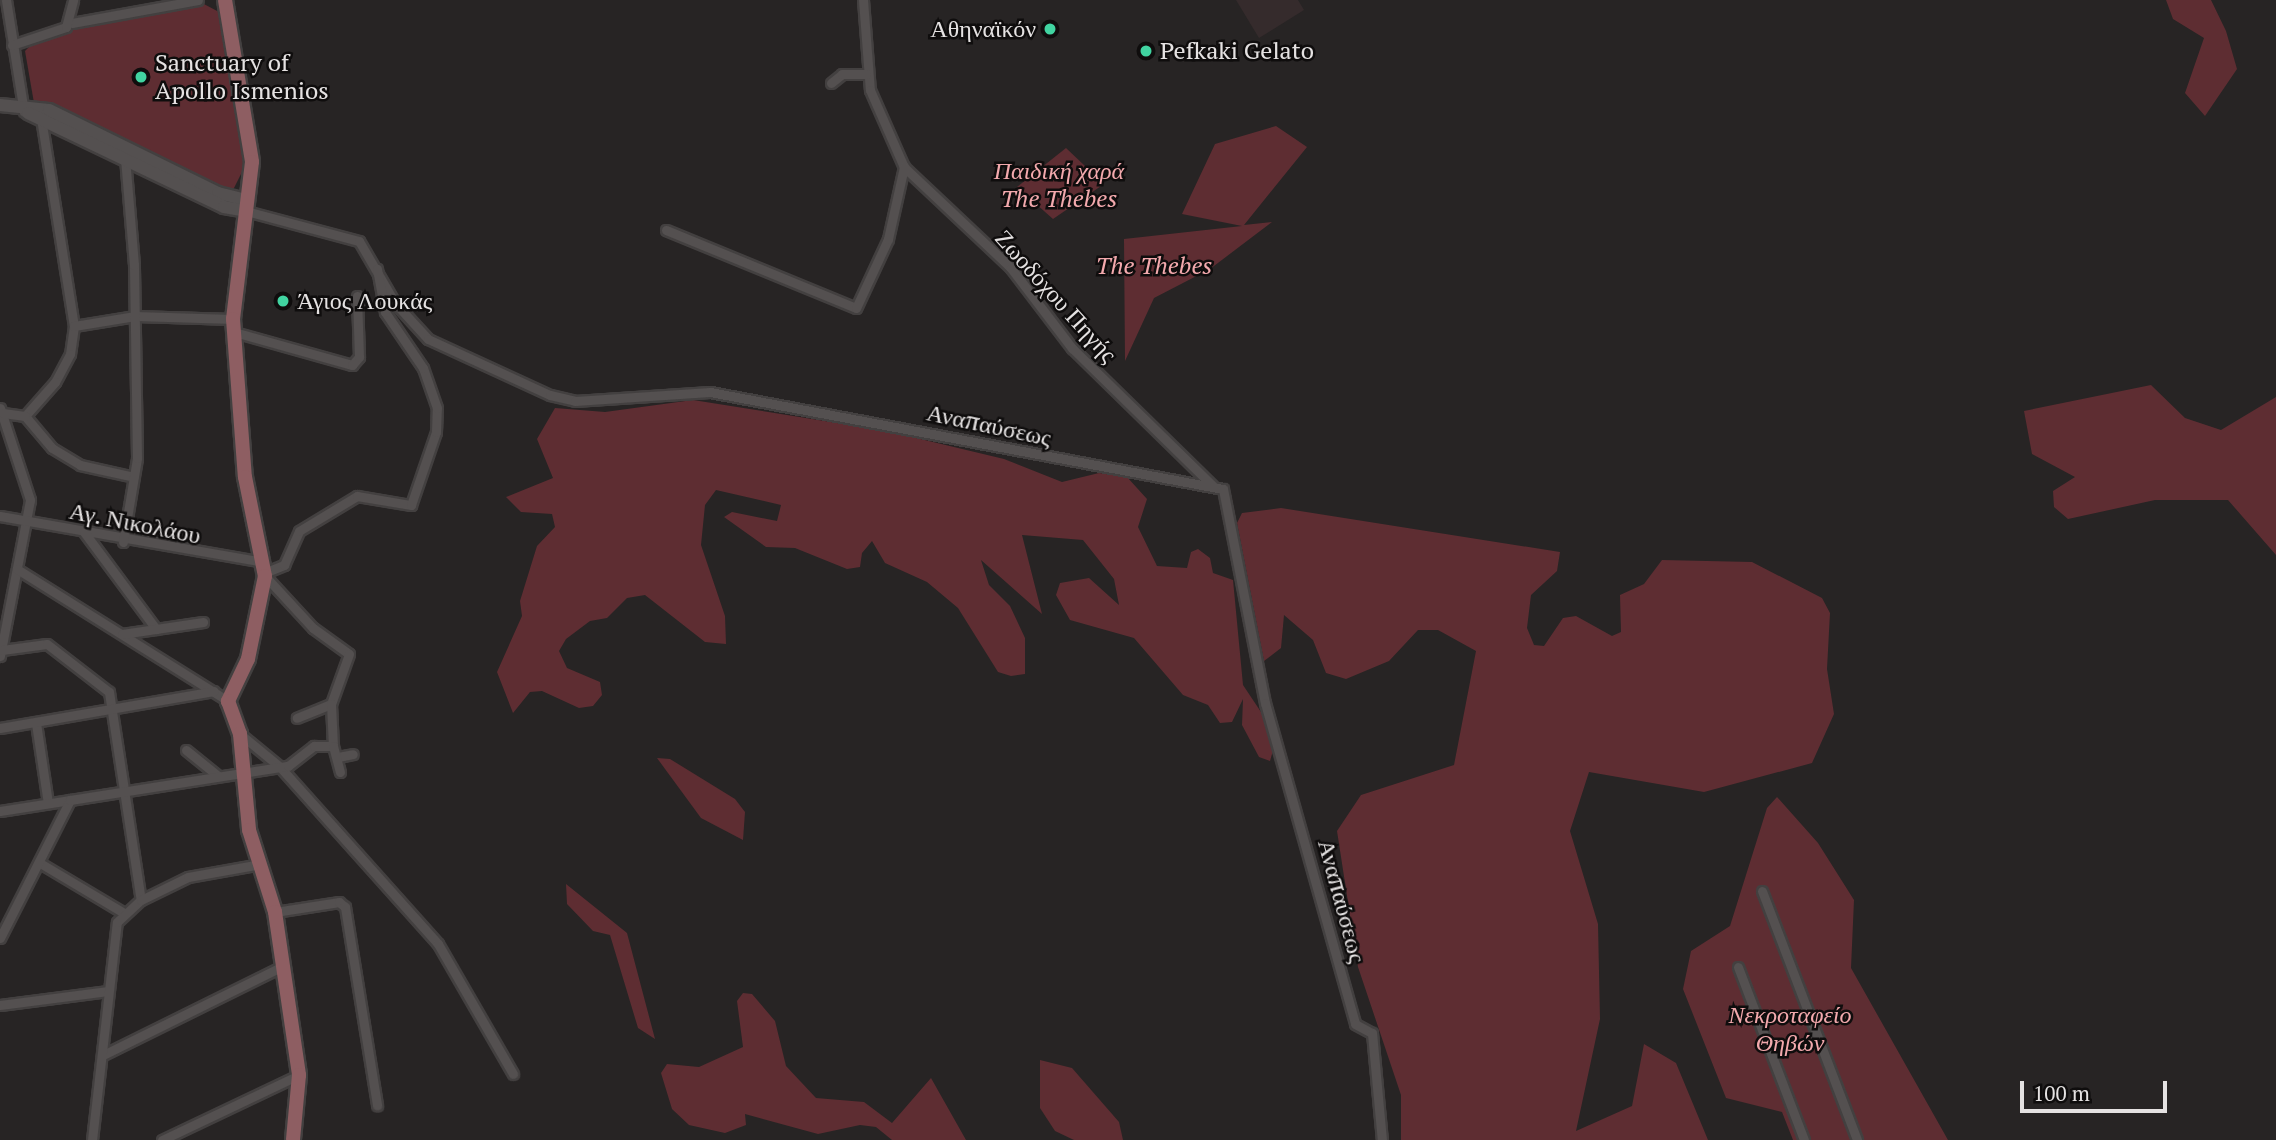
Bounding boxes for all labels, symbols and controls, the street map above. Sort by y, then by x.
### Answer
place label: Αθηναϊκόν [930,15,1036,43]
marker: Αθηναϊκόν [1042,21,1058,37]
place label: Pefkaki Gelato [1160,37,1314,65]
marker: Pefkaki Gelato [1138,43,1154,59]
place label: Sanctuary of Apollo Ismenios [155,49,329,105]
marker: Sanctuary of Apollo Ismenios [133,69,149,85]
park label: Παιδική χαρά The Thebes [994,157,1124,213]
street label: Ζωοδόχου Πηγής [989,224,1123,368]
park label: The Thebes [1096,252,1212,280]
place label: Άγιος Λουκάς [297,287,432,315]
marker: Άγιος Λουκάς [275,293,291,309]
street label: Αναπαύσεως [924,398,1054,452]
street label: Αγ. Νικολάου [66,496,204,550]
street label: Αναπαύσεως [1312,836,1372,966]
park label: Νεκροταφείο Θηβών [1728,1001,1852,1057]
scale bar [2024,1066,2171,1110]
text: 100 m [2033,1079,2090,1107]

